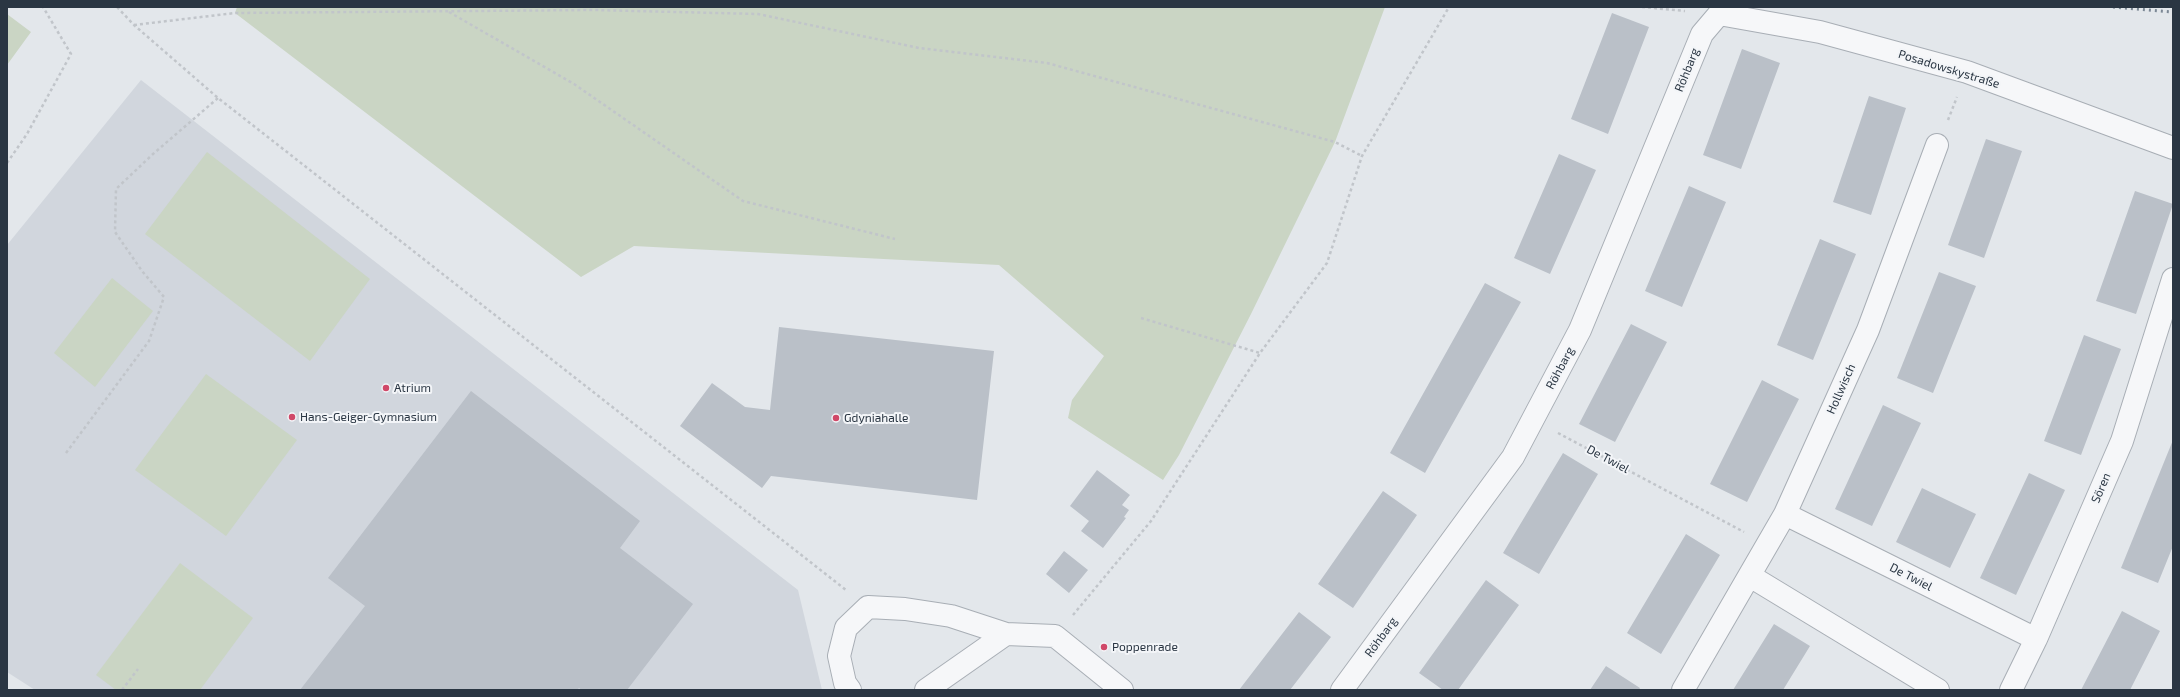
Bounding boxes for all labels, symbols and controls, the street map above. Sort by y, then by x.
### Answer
street label: Röhbarg [1672,46,1702,94]
street label: Posadowskystraße [1897,47,2001,91]
street label: Röhbarg [1543,344,1577,392]
street label: Hollwisch [1824,362,1858,416]
place label: Atrium [394,381,431,395]
marker: Atrium [381,383,391,393]
place label: Hans-Geiger-Gymnasium [300,410,437,424]
place label: Gdyniahalle [844,411,908,425]
marker: Hans-Geiger-Gymnasium [287,412,297,422]
marker: Gdyniahalle [831,413,841,423]
street label: De Twiel [1584,442,1632,476]
street label: Sören [2088,471,2114,505]
street label: De Twiel [1887,560,1935,594]
street label: Röhbarg [1362,614,1400,660]
place label: Poppenrade [1112,640,1178,654]
marker: Poppenrade [1099,642,1109,652]

